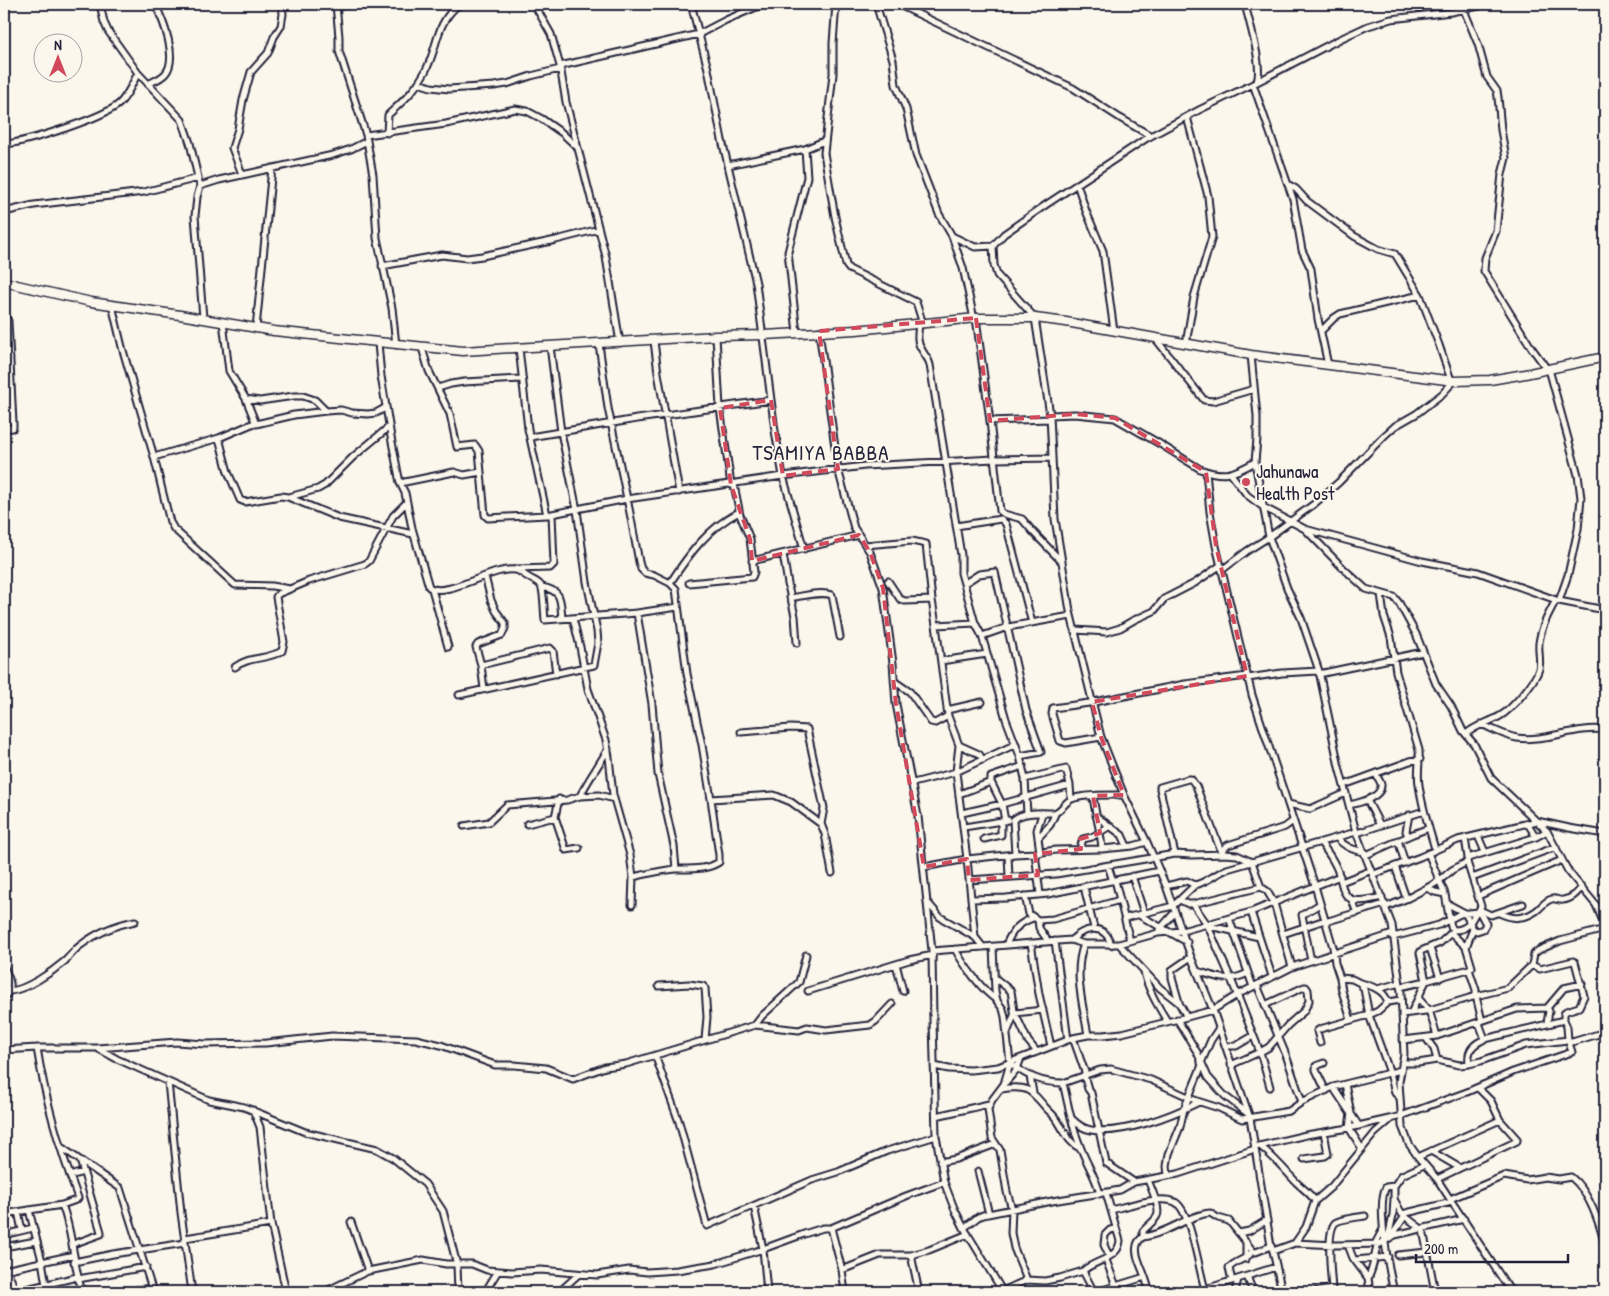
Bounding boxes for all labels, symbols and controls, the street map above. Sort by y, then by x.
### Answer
north arrow [32,32,82,82]
text: N [54,35,62,54]
district label: TSAMIYA BABBA [753,438,889,467]
place label: Jahunawa Health Post [1256,458,1335,506]
marker: Jahunawa Health Post [1240,476,1252,488]
scale bar [1416,1231,1569,1263]
text: 200 m [1424,1238,1458,1259]

